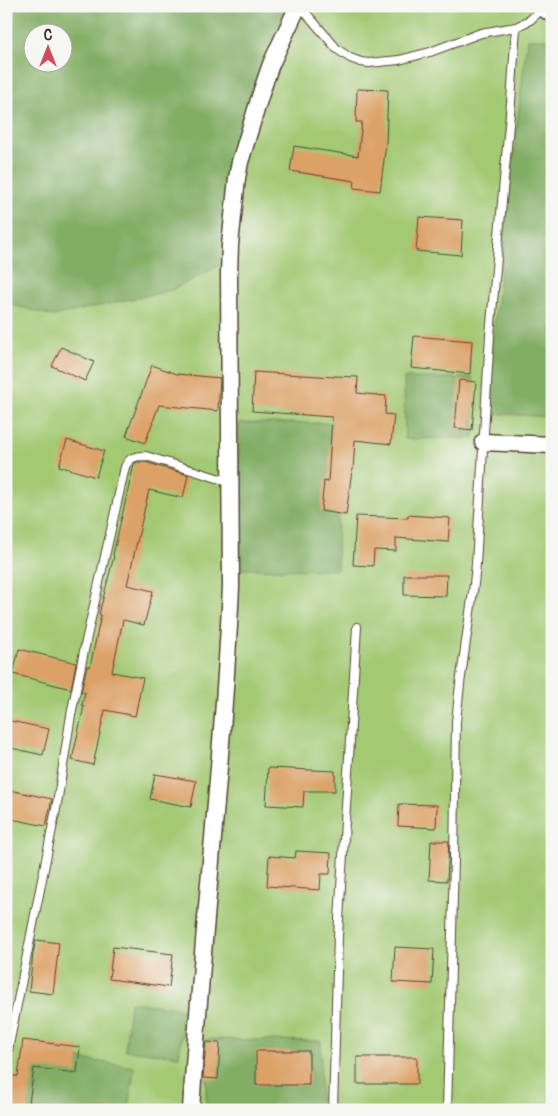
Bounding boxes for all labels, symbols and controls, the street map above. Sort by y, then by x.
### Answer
north arrow [22,22,72,72]
text: С [44,27,53,44]

